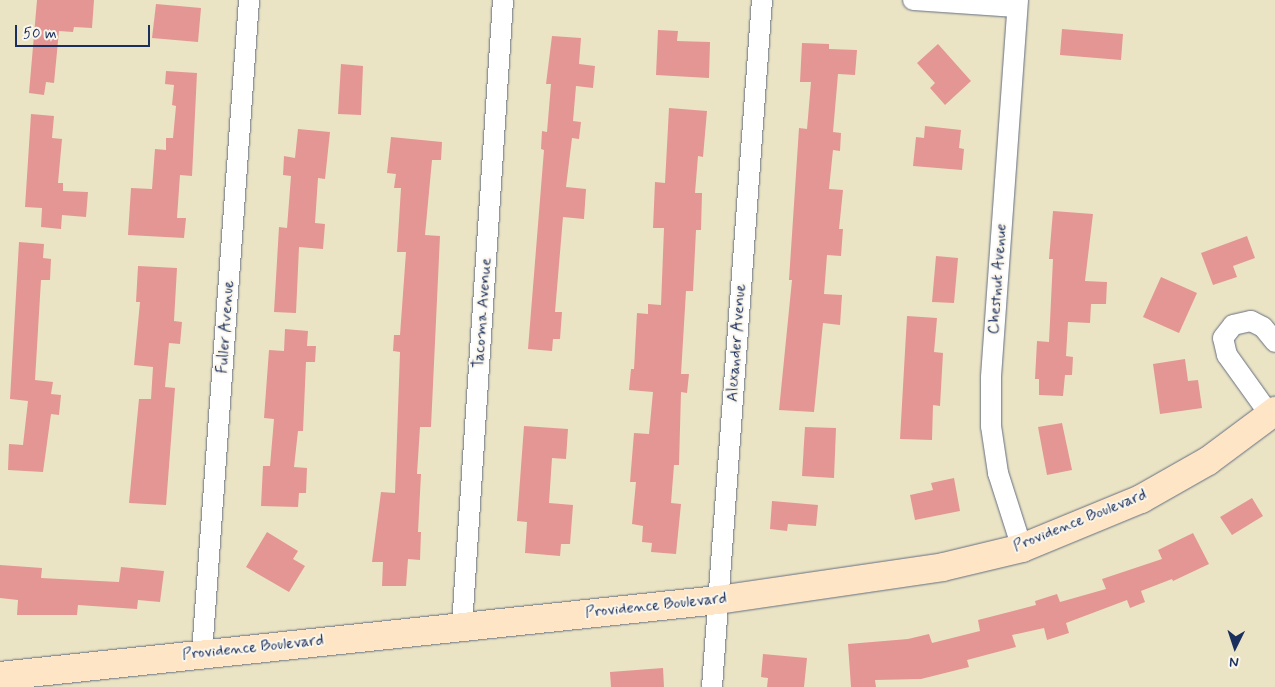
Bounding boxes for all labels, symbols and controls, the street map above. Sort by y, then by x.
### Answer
scale bar [18,15,152,47]
text: 50 m [23,24,57,44]
street label: Chestnut Avenue [984,221,1012,337]
street label: Tacoma Avenue [470,257,496,369]
street label: Fuller Avenue [213,281,239,373]
street label: Alexander Avenue [723,282,751,404]
street label: Providence Boulevard [1010,485,1150,557]
street label: Providence Boulevard [584,589,728,623]
north arrow [1210,622,1260,672]
street label: Providence Boulevard [181,631,325,665]
text: N [1229,653,1239,671]

